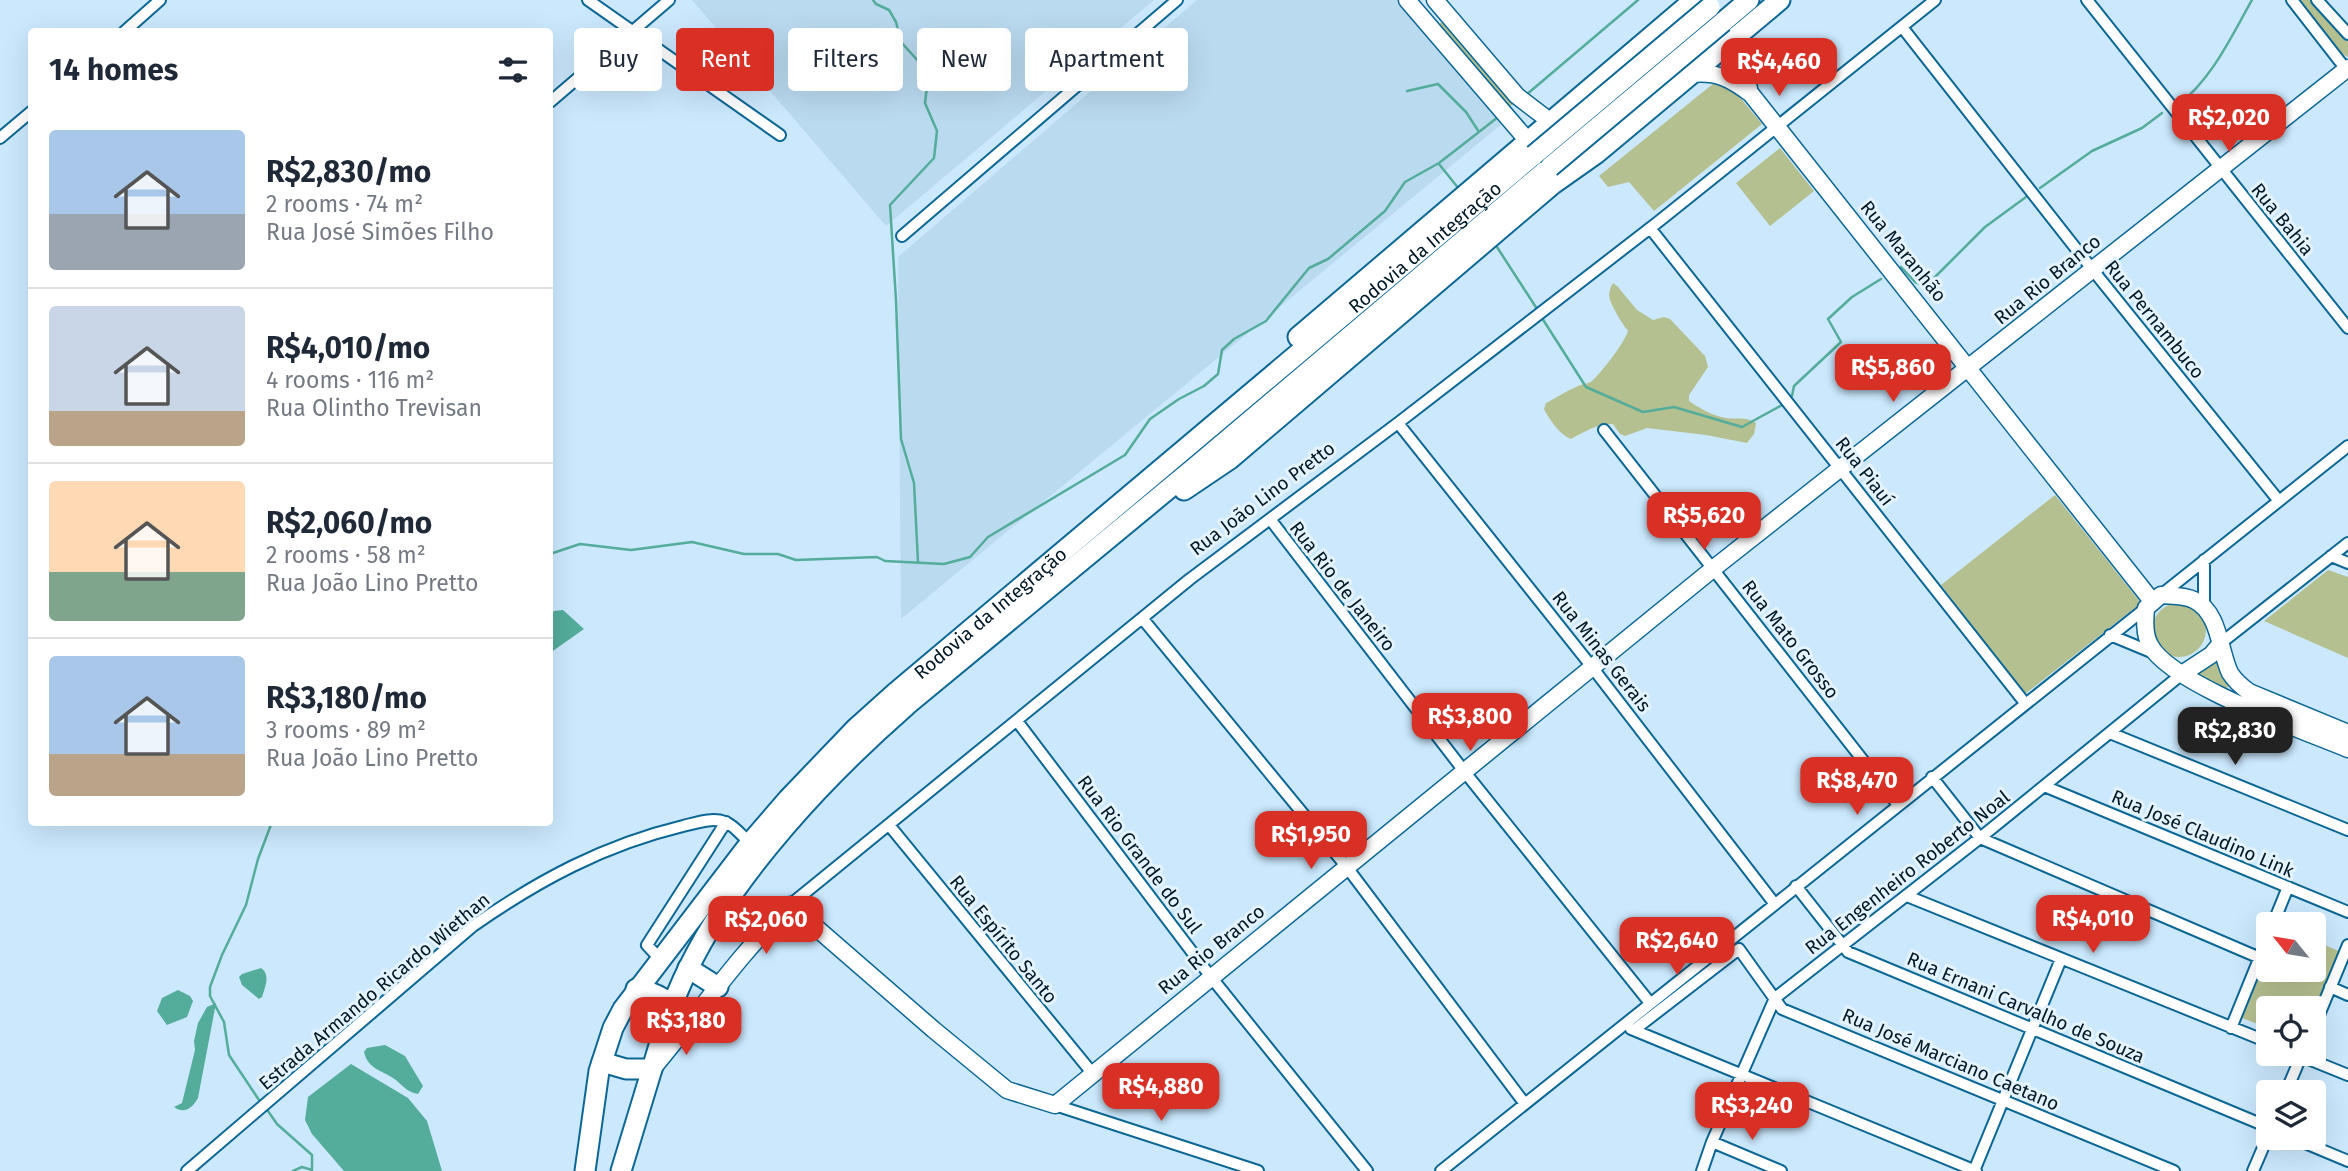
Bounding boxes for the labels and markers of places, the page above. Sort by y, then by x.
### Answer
pin: R$4,460 [1714,38,1844,98]
pin: R$2,020 [2164,94,2294,154]
pin: R$5,860 [1828,344,1958,404]
pin: R$5,620 [1639,492,1769,552]
pin: R$3,800 [1405,694,1535,753]
pin: R$2,830 [2170,708,2300,767]
pin: R$8,470 [1792,758,1922,817]
pin: R$1,950 [1246,812,1376,871]
pin: R$4,010 [2028,895,2158,955]
pin: R$2,060 [701,897,831,956]
pin: R$2,640 [1612,918,1742,977]
pin: R$3,180 [621,998,751,1057]
pin: R$4,880 [1096,1064,1226,1123]
pin: R$3,240 [1687,1082,1817,1142]

